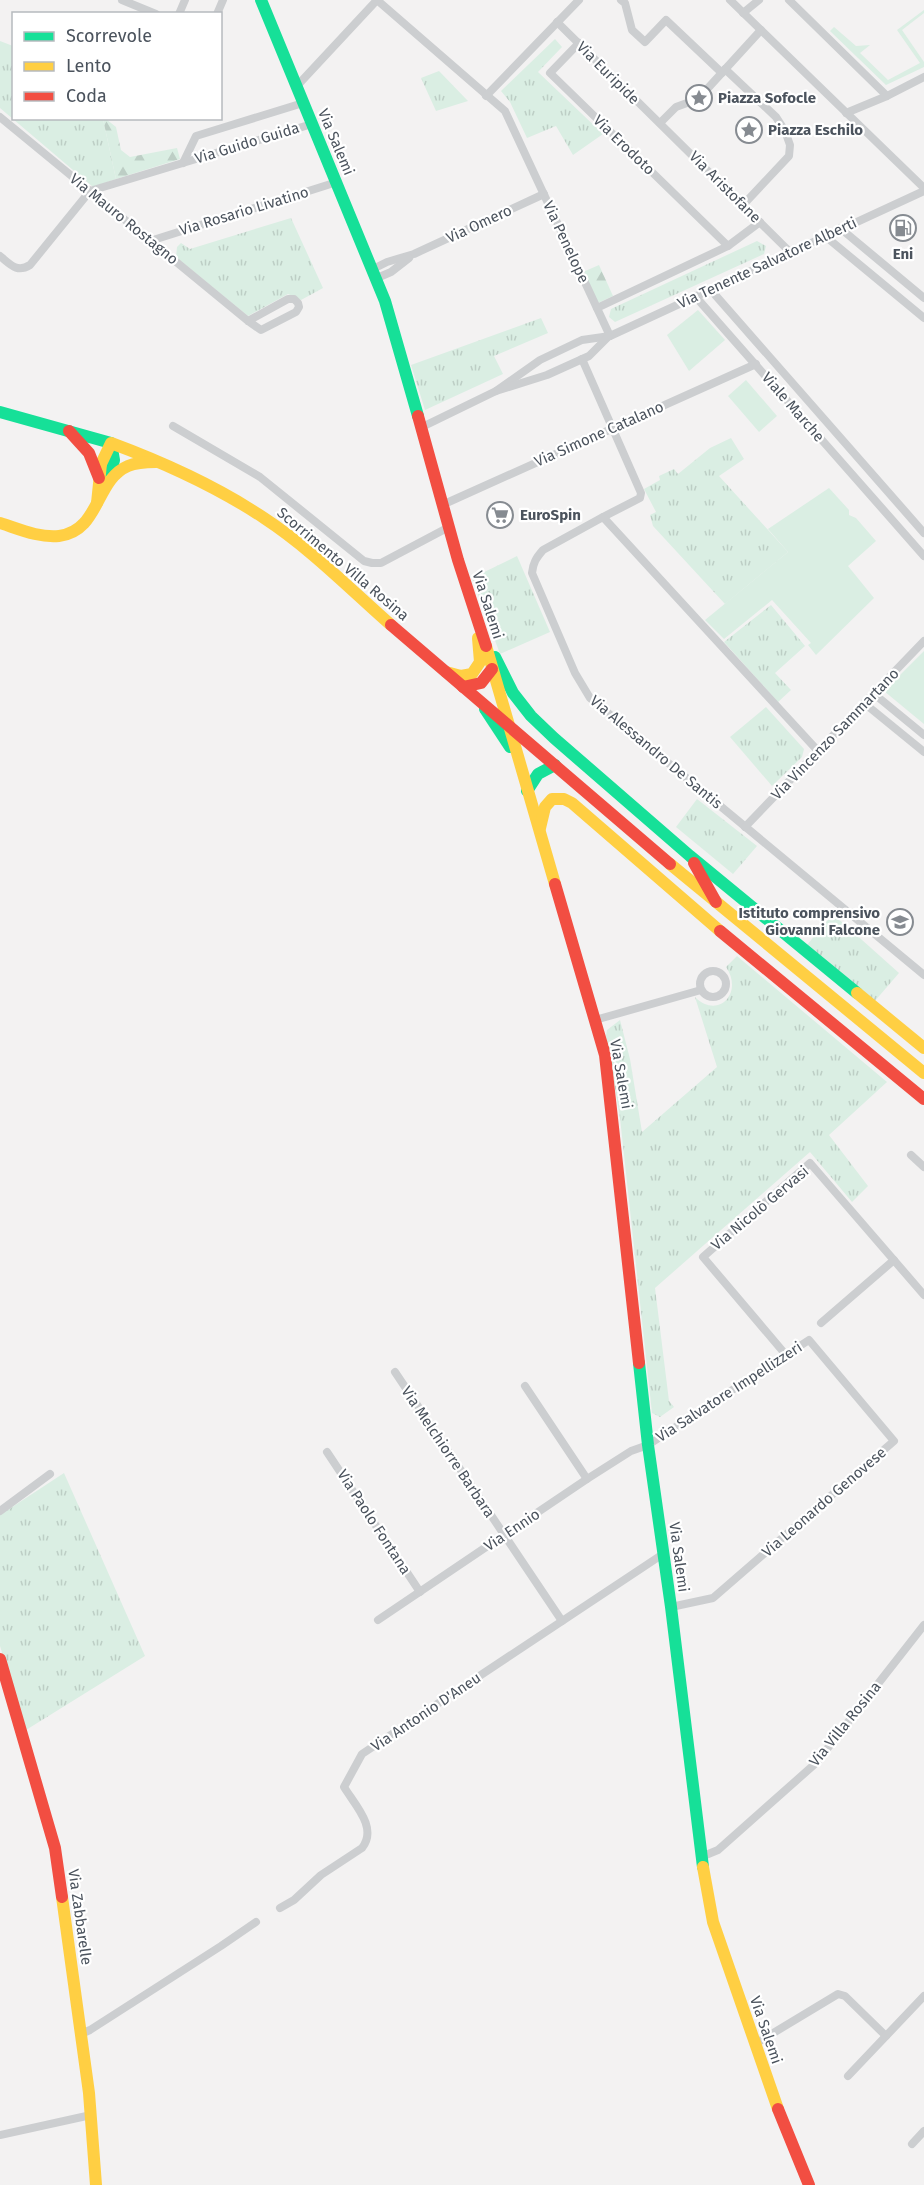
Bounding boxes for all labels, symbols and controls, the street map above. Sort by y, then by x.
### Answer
legend [12,12,222,120]
text: Scorrevole [66,25,152,47]
street label: Via Euripide [573,38,643,108]
text: Lento [66,55,112,77]
place icon: Piazza Sofocle [684,83,714,113]
text: Coda [66,85,107,107]
place label: Piazza Sofocle [718,89,816,107]
street label: Via Salemi [314,106,358,178]
street label: Via Erodoto [590,111,658,179]
place icon: Piazza Eschilo [734,115,764,145]
street label: Via Guido Guida [193,119,301,167]
place label: Piazza Eschilo [768,121,863,139]
street label: Via Aristofane [685,147,765,227]
street label: Via Mauro Rostagno [66,170,182,268]
street label: Via Rosario Livatino [177,183,311,239]
street label: Via Penelope [539,198,593,286]
street label: Via Omero [443,201,515,247]
fuel station icon: Eni [888,213,918,243]
street label: Via Tenente Salvatore Alberti [675,214,859,312]
place label: Eni [893,245,913,263]
street label: Viale Marche [758,369,828,445]
street label: Via Simone Catalano [532,397,666,471]
supermarket icon: EuroSpin [485,500,515,530]
street label: Scorrimento Villa Rosina [273,504,413,624]
place label: EuroSpin [520,506,581,524]
street label: Via Salemi [469,569,507,641]
street label: Via Vincenzo Sammartano [767,664,903,804]
street label: Via Alessandro De Santis [586,691,726,813]
place label: Istituto comprensivo Giovanni Falcone [739,904,880,939]
school or university icon: Istituto comprensivo Giovanni Falcone [885,907,915,937]
street label: Via Salemi [606,1038,636,1110]
street label: Via Nicolò Gervasi [708,1162,812,1254]
street label: Via Salvatore Impellizzeri [653,1338,805,1446]
street label: Via Melchiorre Barbara [397,1383,499,1521]
street label: Via Leonardo Genovese [758,1443,890,1561]
street label: Via Paolo Fontana [333,1466,415,1578]
street label: Via Ennio [481,1505,543,1555]
street label: Via Salemi [665,1521,693,1593]
street label: Via Antonio D'Aneu [368,1669,484,1755]
street label: Via Villa Rosina [805,1678,885,1770]
street label: Via Zabbarelle [64,1868,96,1966]
street label: Via Salemi [746,1994,786,2066]

